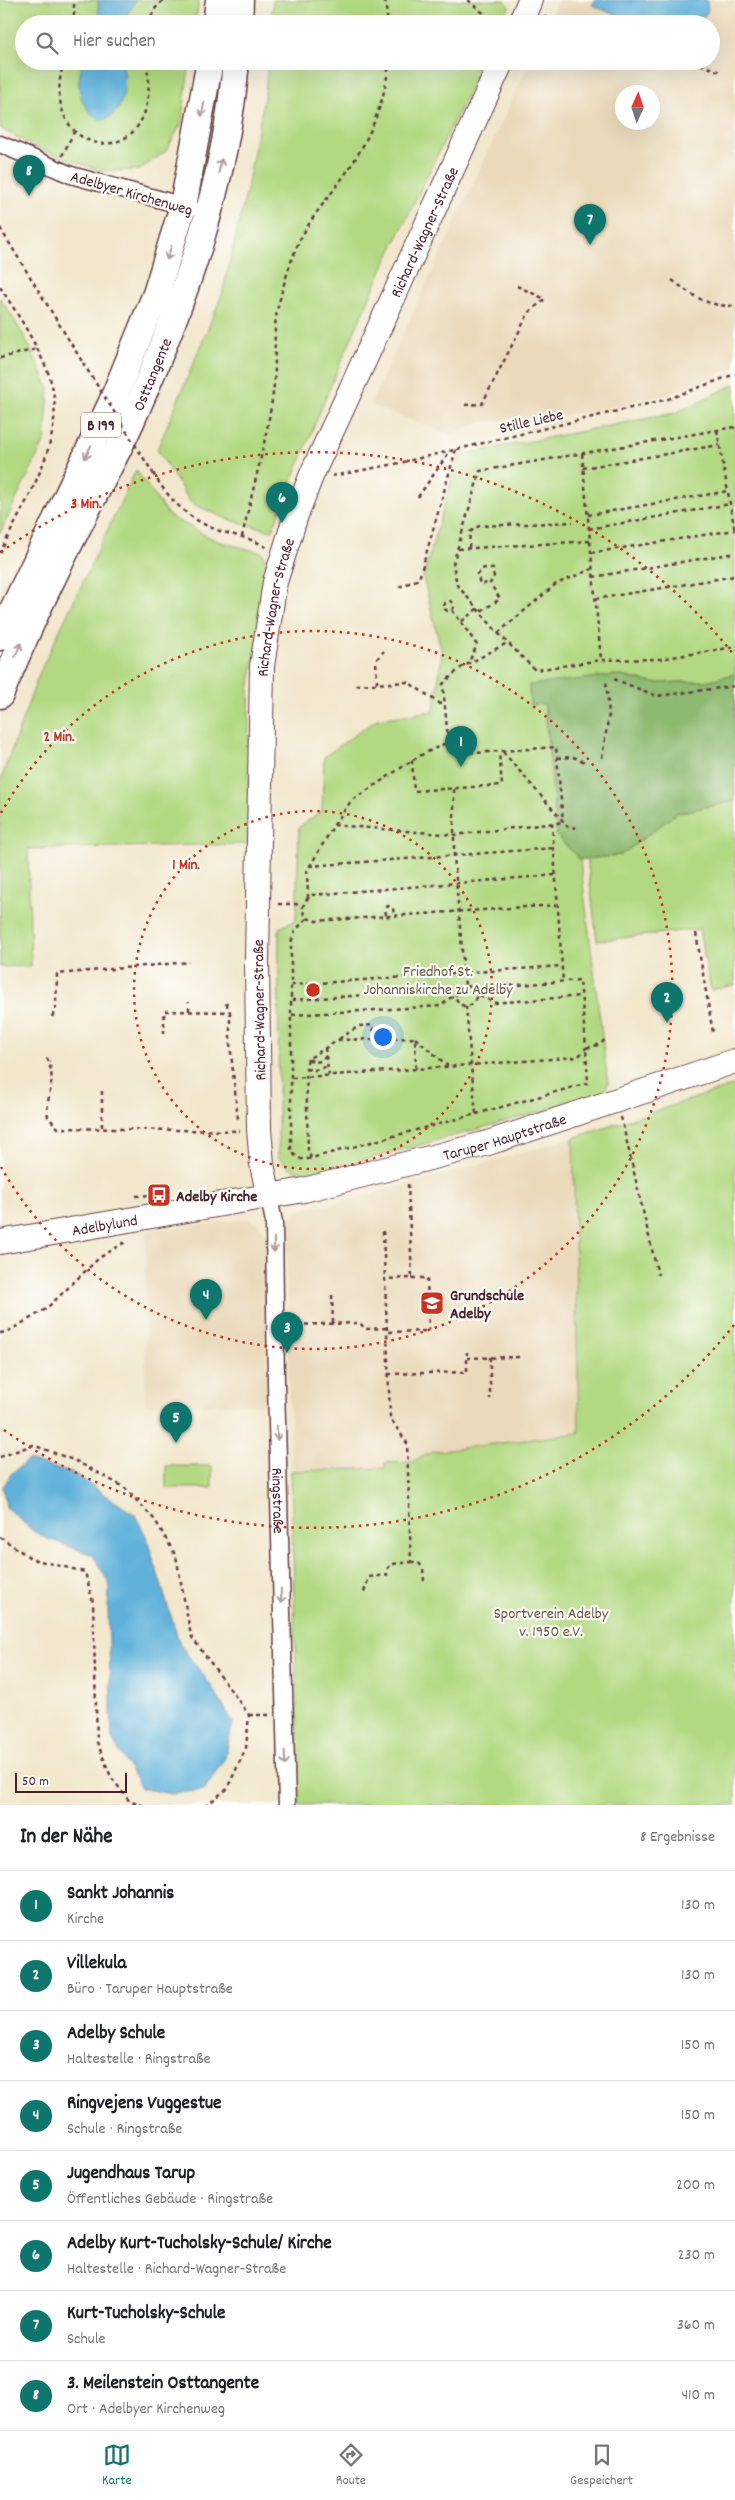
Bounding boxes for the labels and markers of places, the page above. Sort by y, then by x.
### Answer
pin: 8 [13,155,45,196]
pin: 7 [574,204,606,245]
pin: 6 [266,482,298,523]
pin: 1 [445,726,477,767]
centre of rings [304,981,322,999]
pin: 2 [651,982,683,1023]
bus stop icon: Adelby Kirche [146,1182,172,1208]
place label: Adelby Kirche [176,1186,257,1209]
pin: 4 [190,1279,222,1320]
place label: Grundschule Adelby [450,1285,524,1326]
school or university icon: Grundschule Adelby [419,1290,445,1316]
pin: 3 [271,1312,303,1353]
pin: 5 [160,1402,192,1443]

